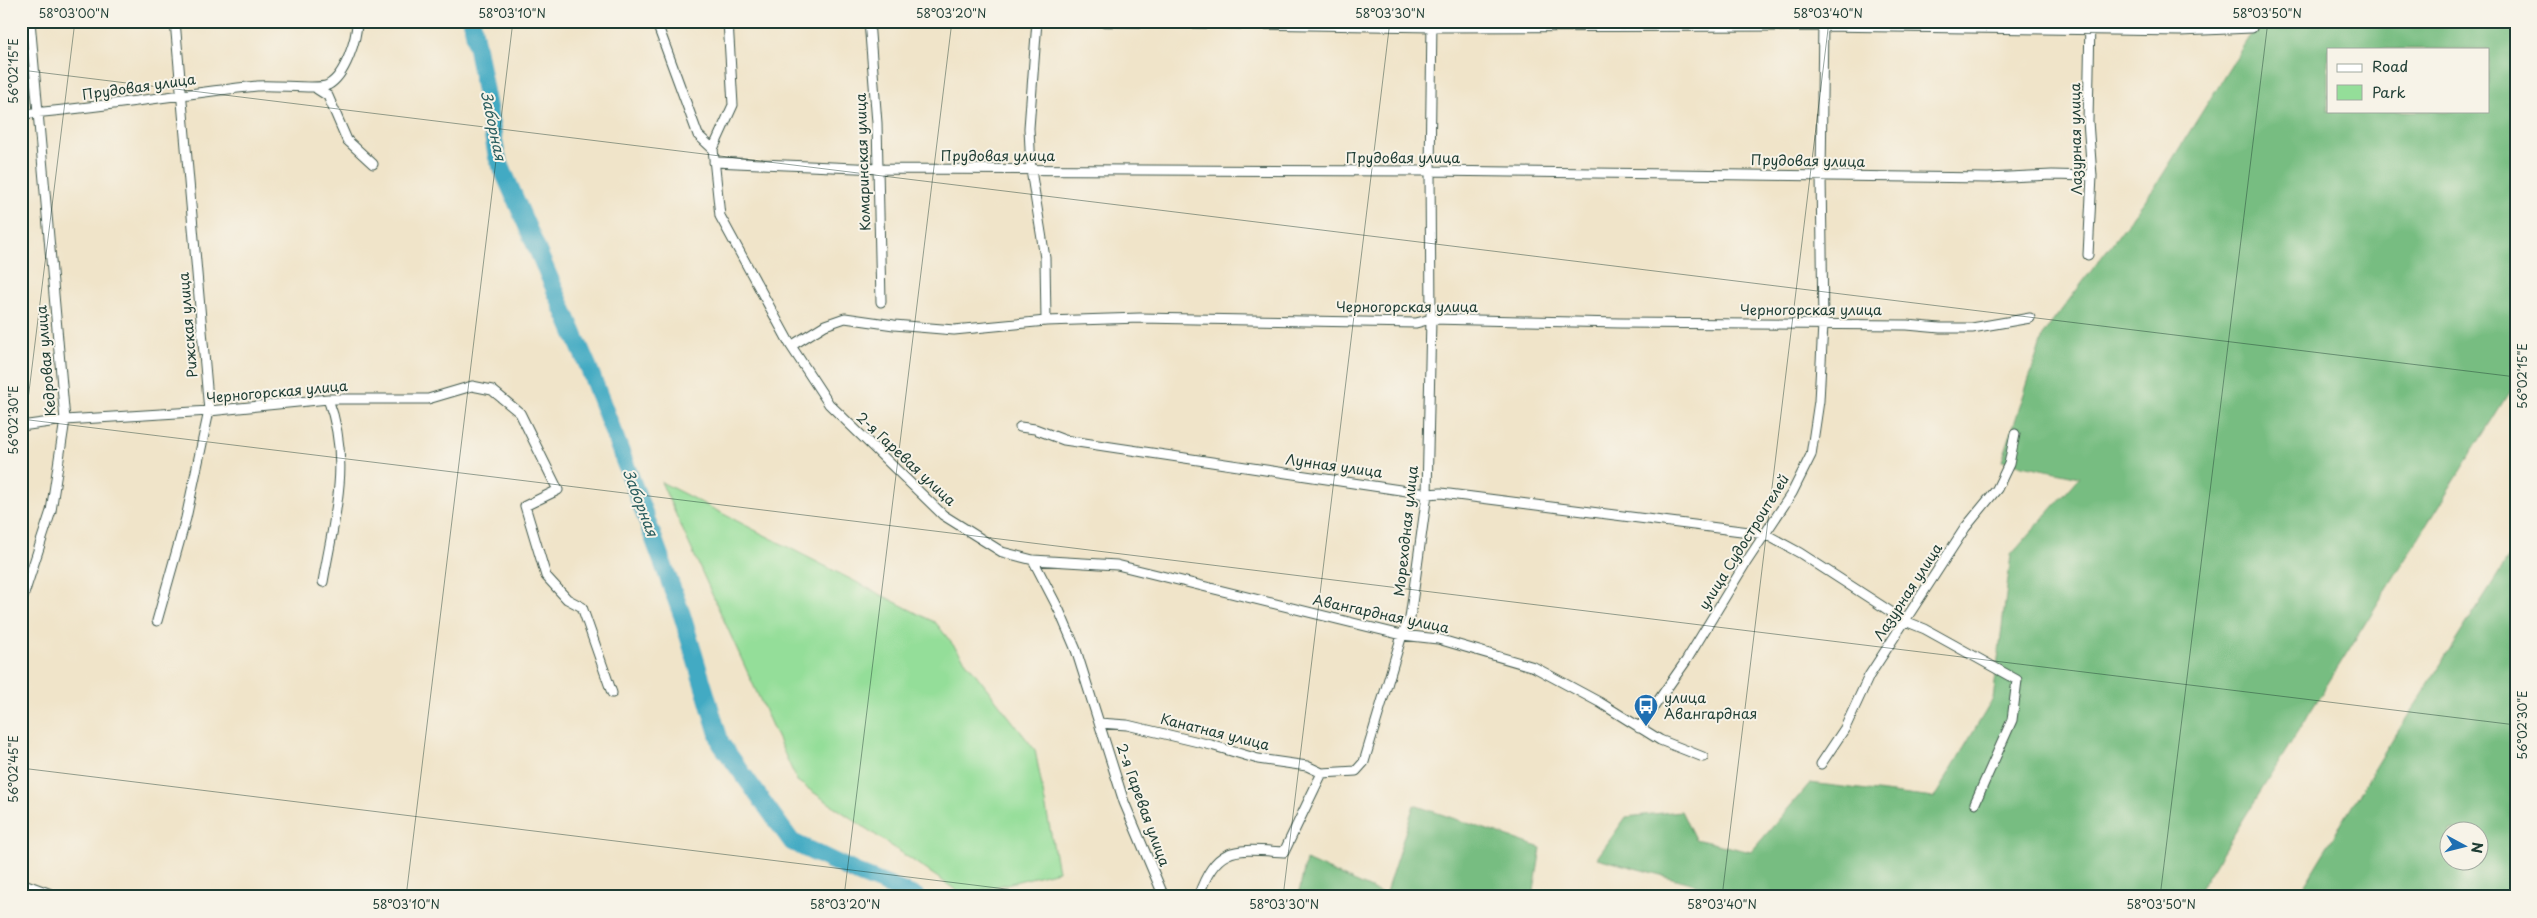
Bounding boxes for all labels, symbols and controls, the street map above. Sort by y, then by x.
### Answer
text: 58°03'00"N [39,4,109,22]
text: 58°03'10"N [478,4,546,22]
text: 58°03'20"N [916,4,986,22]
text: 58°03'30"N [1355,4,1425,22]
text: 58°03'40"N [1793,4,1863,22]
text: 58°03'50"N [2232,4,2302,22]
text: 56°02'15"E [4,38,22,104]
legend [2327,48,2490,112]
text: Road [2372,54,2408,77]
street label: Прудовая улица [81,68,197,105]
text: Park [2372,80,2406,103]
street label: Лазурная улица [2064,82,2087,195]
water label: Заборная [476,89,513,163]
street label: Комаринская улица [850,93,875,231]
street label: Прудовая улица [941,145,1055,166]
street label: Прудовая улица [1346,147,1460,168]
street label: Прудовая улица [1751,149,1866,172]
street label: Рижская улица [172,271,203,379]
street label: Черногорская улица [1336,296,1478,317]
street label: Черногорская улица [1740,299,1882,320]
street label: Кедровая улица [30,304,61,418]
text: 56°02'15"E [2513,343,2531,409]
street label: Черногорская улица [205,375,349,408]
text: 56°02'30"E [4,385,22,455]
street label: 2-я Гаревая улица [852,407,961,511]
street label: Лунная улица [1284,448,1384,483]
street label: Мореходная улица [1388,464,1423,597]
water label: Заборная [618,466,665,540]
street label: улица Судостроителей [1693,470,1794,614]
street label: Лазурная улица [1868,539,1947,645]
street label: Авангардная улица [1311,589,1451,638]
place label: улица Авангардная [1664,687,1757,724]
text: 56°02'30"E [2513,690,2531,760]
bus stop icon: улица Авангардная [1633,693,1659,727]
street label: Канатная улица [1158,708,1272,755]
text: 56°02'45"E [4,735,22,803]
street label: 2-я Гаревая улица [1111,740,1176,869]
north arrow [2440,820,2490,870]
text: N [2466,841,2488,854]
text: 58°03'10"N [372,895,440,913]
text: 58°03'20"N [810,895,880,913]
text: 58°03'30"N [1249,895,1319,913]
text: 58°03'40"N [1687,895,1757,913]
text: 58°03'50"N [2126,895,2196,913]

